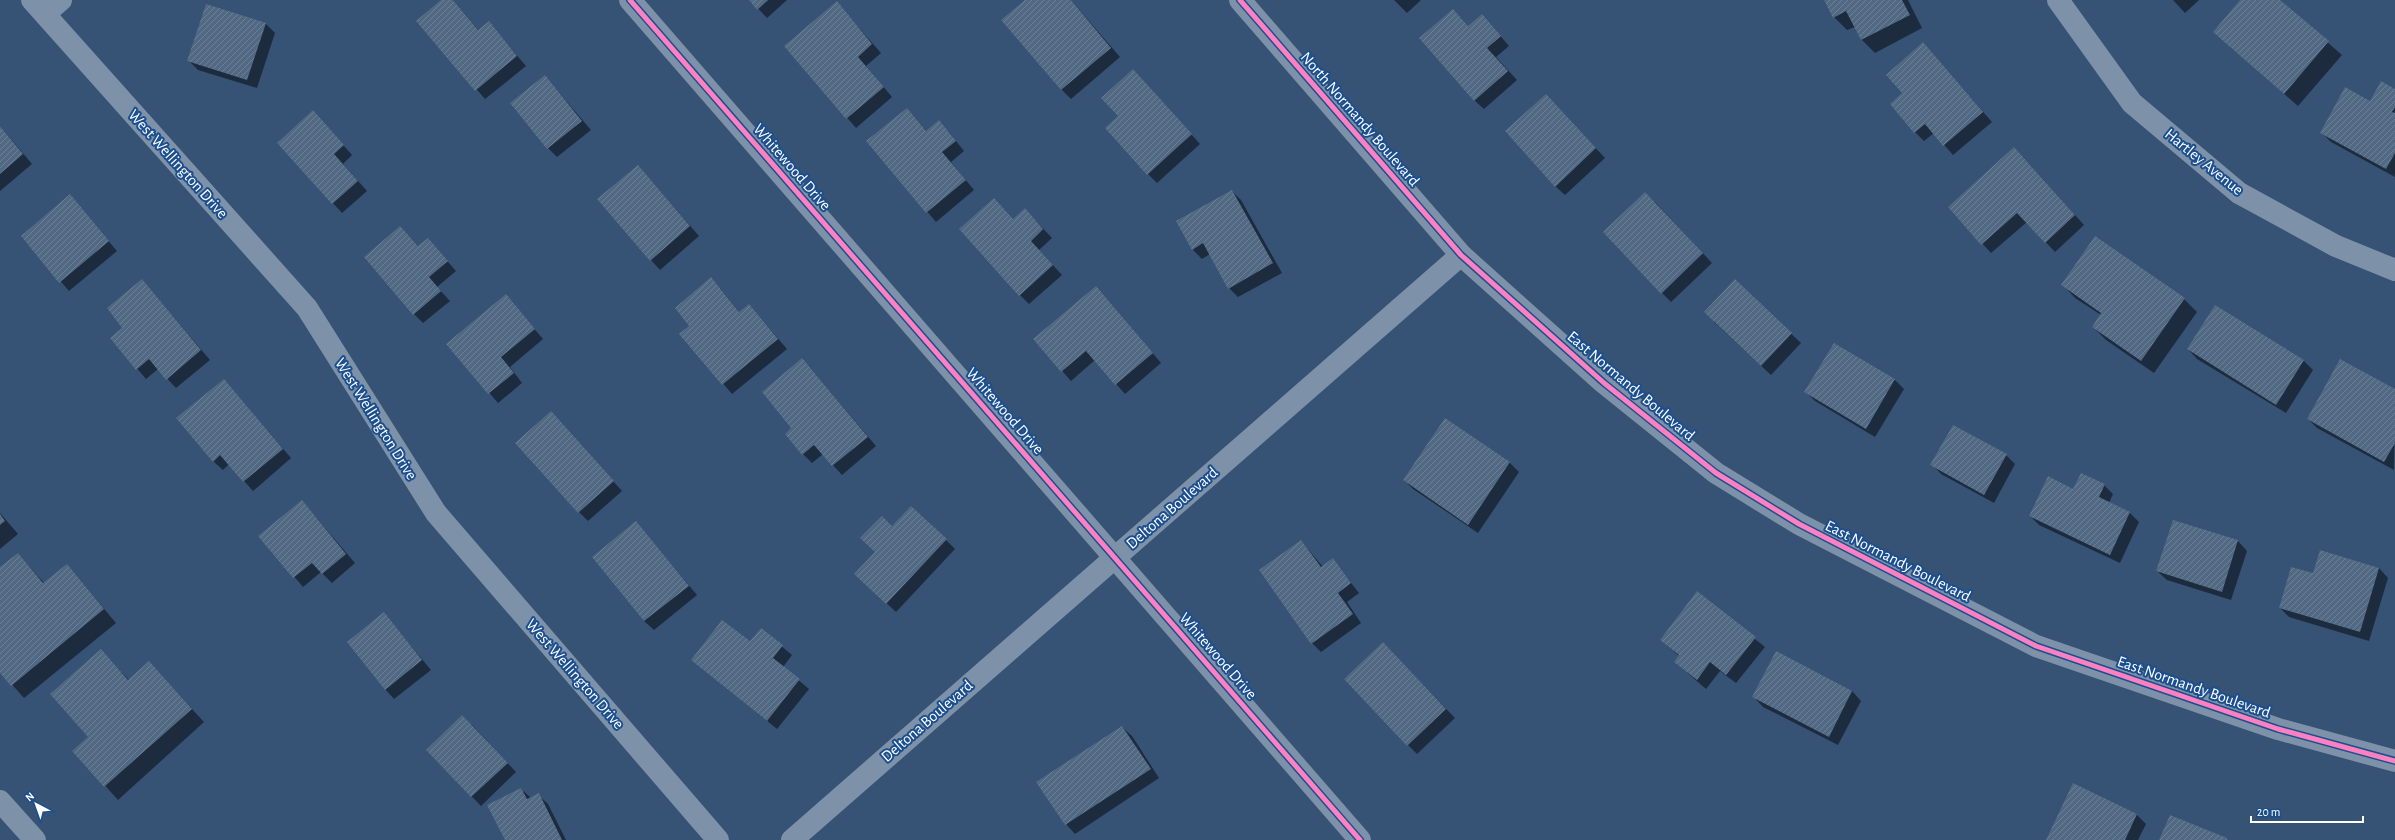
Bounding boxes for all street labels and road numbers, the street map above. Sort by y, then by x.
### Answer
street label: North Normandy Boulevard [1297,49,1422,190]
street label: West Wellington Drive [125,107,231,221]
street label: Whitewood Drive [750,121,834,213]
street label: Hartley Avenue [2161,126,2246,199]
street label: East Normandy Boulevard [1564,328,1698,445]
street label: West Wellington Drive [332,355,420,483]
street label: Whitewood Drive [963,365,1047,457]
street label: Deltona Boulevard [1123,464,1221,552]
street label: East Normandy Boulevard [1822,517,1973,606]
street label: Whitewood Drive [1176,610,1260,702]
street label: West Wellington Drive [523,616,627,732]
street label: East Normandy Boulevard [2115,653,2273,722]
street label: Deltona Boulevard [878,677,976,765]

